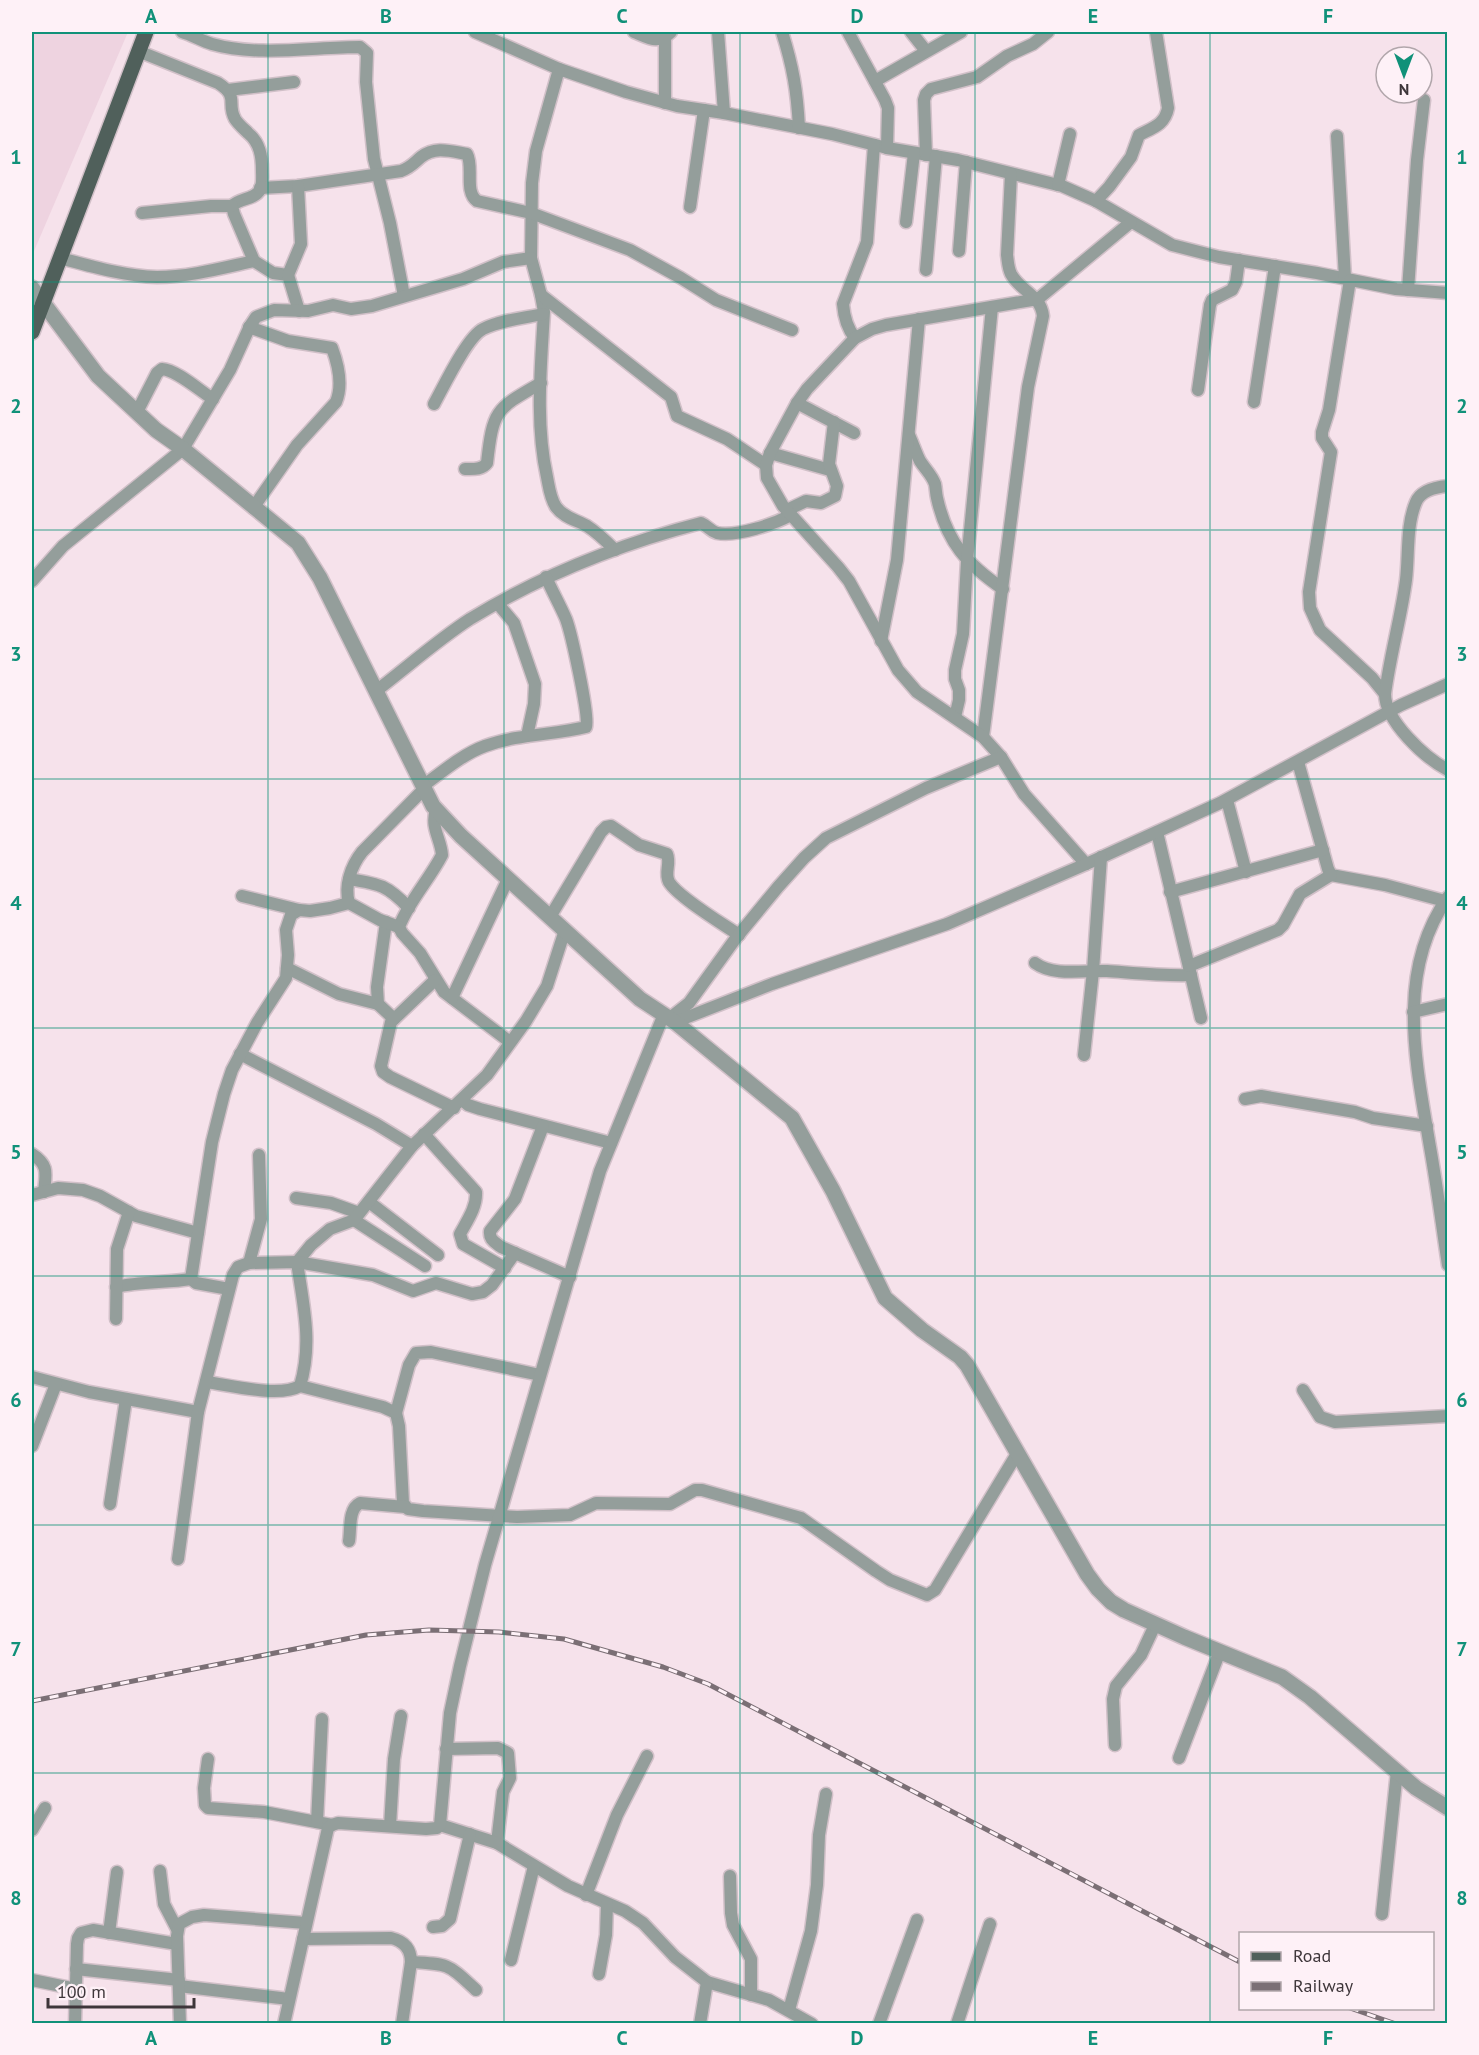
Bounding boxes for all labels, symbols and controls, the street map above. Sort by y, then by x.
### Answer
text: A [145,3,158,29]
text: B [380,3,392,29]
text: C [616,3,628,29]
text: D [851,3,864,29]
text: E [1088,3,1098,29]
text: F [1323,3,1333,29]
north arrow [1374,45,1434,105]
text: N [1399,80,1409,100]
text: 1 [10,144,22,170]
text: 1 [1456,144,1468,170]
text: 2 [10,393,22,419]
text: 2 [1456,393,1468,419]
text: 3 [10,641,22,667]
text: 3 [1456,641,1468,667]
text: 4 [10,890,22,916]
text: 4 [1456,890,1468,916]
text: 5 [10,1139,22,1165]
text: 5 [1456,1139,1468,1165]
text: 6 [10,1387,22,1413]
text: 6 [1456,1387,1468,1413]
text: 7 [10,1636,22,1662]
text: 7 [1456,1636,1468,1662]
text: 8 [10,1885,22,1911]
text: 8 [1456,1885,1468,1911]
legend [1239,1932,1434,2010]
text: Road [1293,1944,1331,1967]
scale bar [48,1971,194,2009]
text: Railway [1293,1974,1354,1997]
text: 100 m [57,1980,106,2003]
text: A [145,2025,158,2051]
text: B [380,2025,392,2051]
text: C [616,2025,628,2051]
text: D [851,2025,864,2051]
text: E [1088,2025,1098,2051]
text: F [1323,2025,1333,2051]

